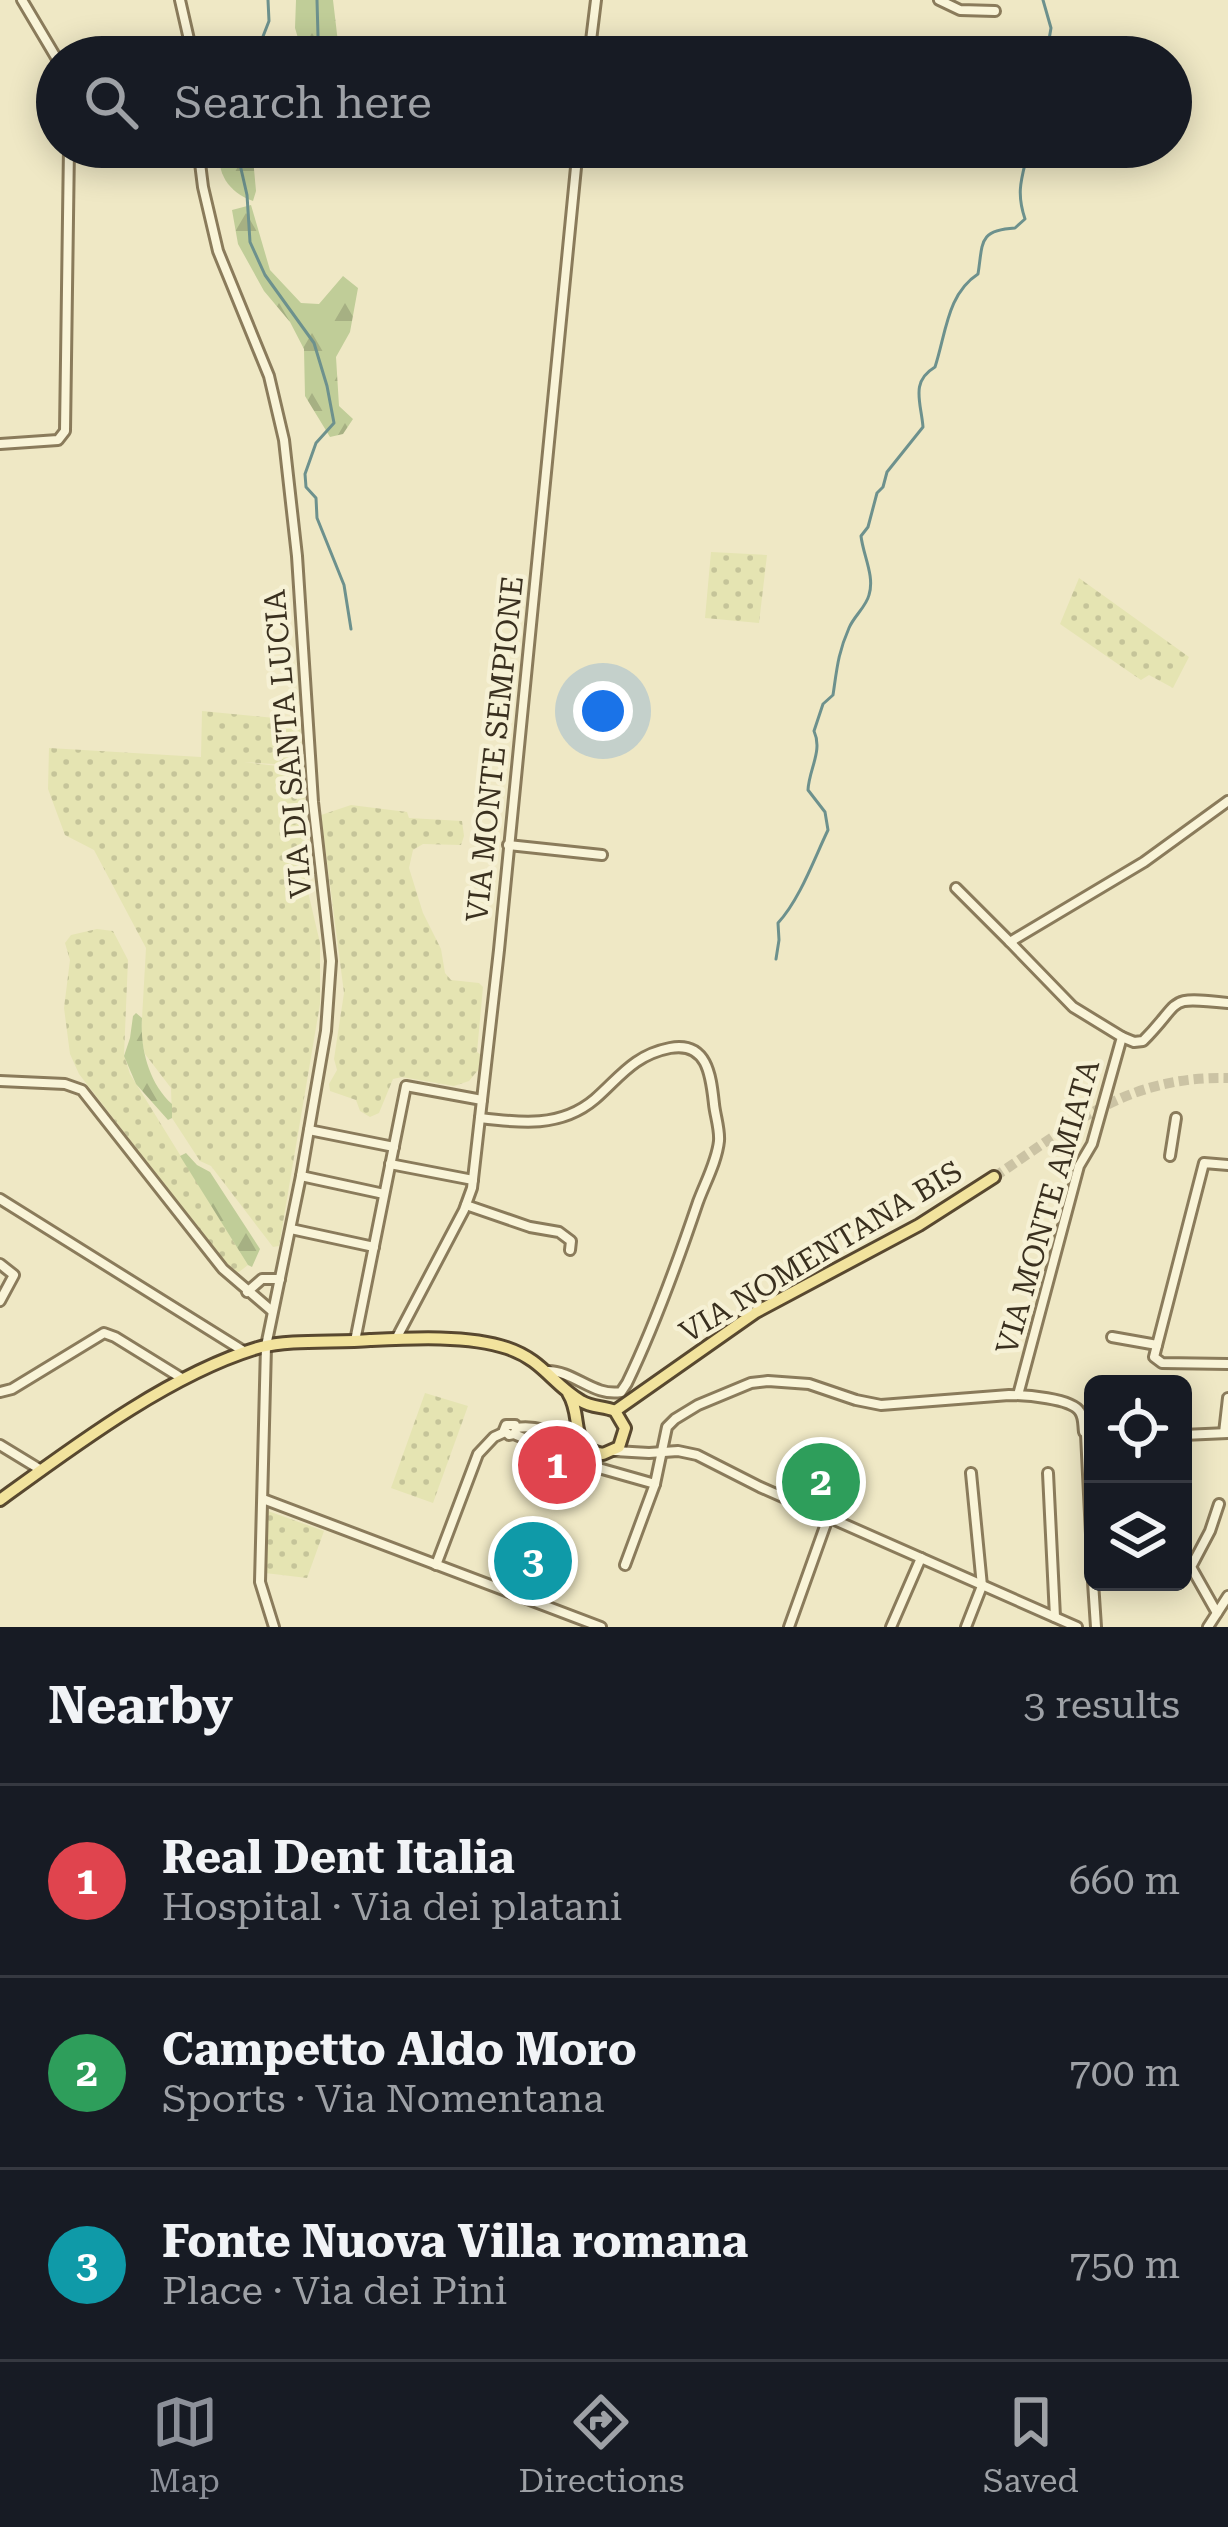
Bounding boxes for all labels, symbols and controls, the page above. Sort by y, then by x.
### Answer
search box [36,36,1192,168]
icon: search [78,69,144,135]
text: Search here [174,76,432,129]
street label: VIA MONTE SEMPIONE [459,574,530,924]
street label: VIA DI SANTA LUCIA [257,588,318,900]
your location [573,681,633,741]
street label: VIA MONTE AMIATA [989,1056,1106,1358]
street label: VIA NOMENTANA BIS [673,1153,968,1350]
map controls [1084,1375,1192,1591]
button: locate [1084,1375,1192,1483]
pin: 1 [518,1420,596,1510]
pin: 2 [782,1437,860,1527]
button: layers [1084,1483,1192,1591]
pin: 3 [494,1516,572,1606]
text: Nearby [48,1676,233,1735]
text: 3 results [1023,1682,1180,1728]
text: Real Dent Italia [162,1831,515,1884]
text: 1 [76,1858,98,1904]
text: 660 m [1069,1858,1180,1904]
text: Hospital · Via dei platani [162,1884,622,1930]
text: Campetto Aldo Moro [162,2023,637,2076]
text: 2 [76,2050,98,2096]
text: 700 m [1069,2050,1180,2096]
text: Sports · Via Nomentana [162,2076,604,2122]
text: Fonte Nuova Villa romana [162,2215,748,2268]
text: 3 [76,2242,98,2288]
text: 750 m [1069,2242,1180,2288]
text: Place · Via dei Pini [162,2268,507,2314]
tab: Map [149,2389,220,2500]
tab: Directions [518,2389,684,2500]
tab: Saved [983,2389,1079,2500]

